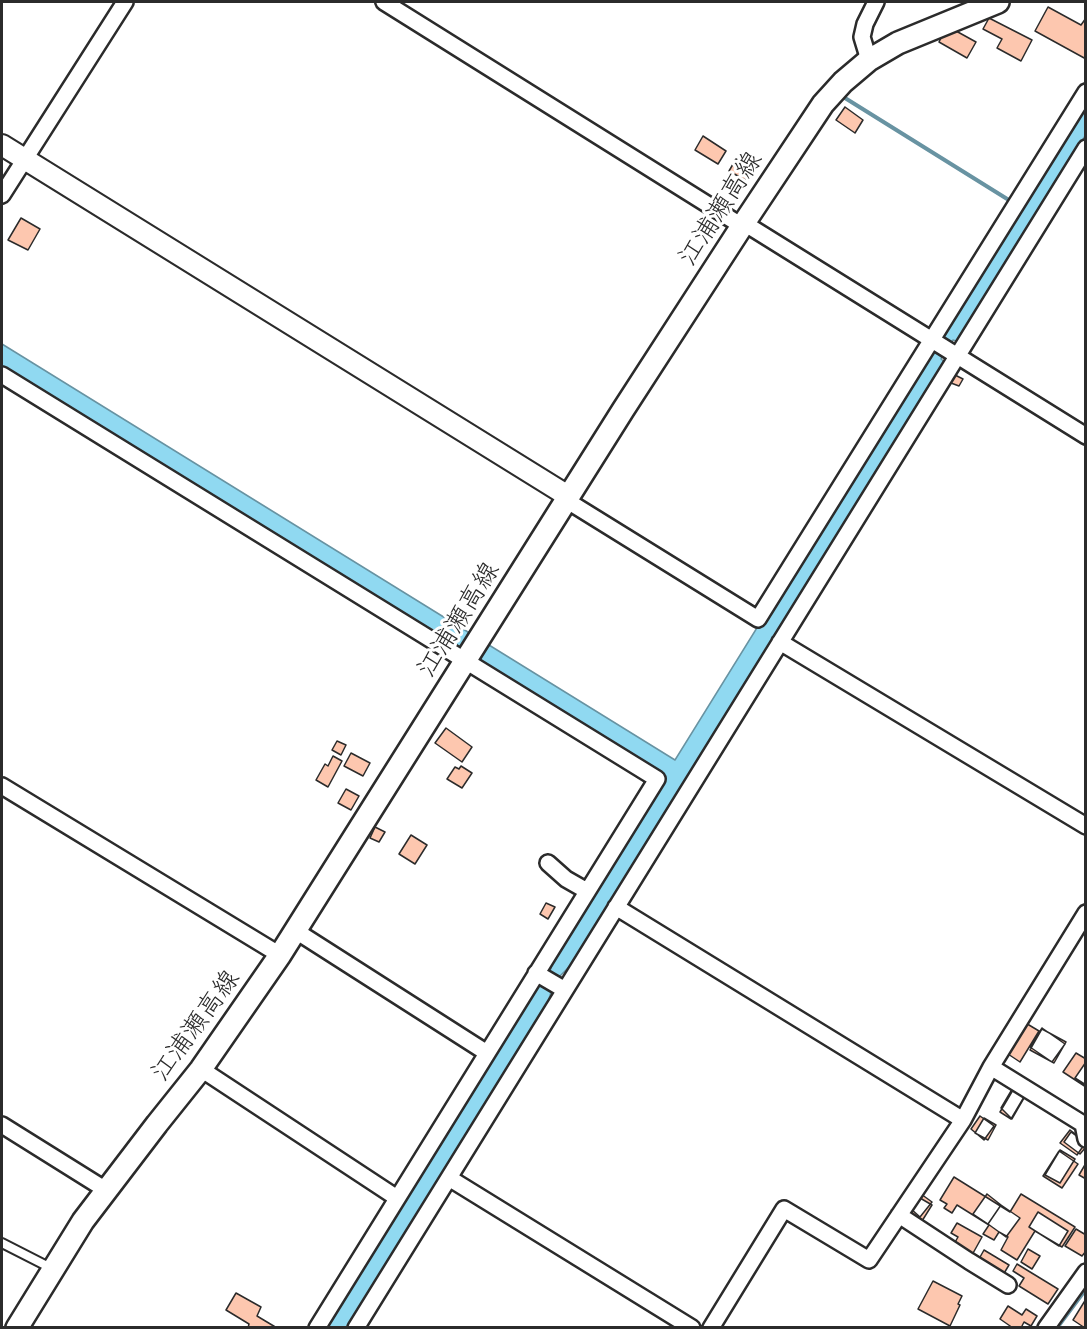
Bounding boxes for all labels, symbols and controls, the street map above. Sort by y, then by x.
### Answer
street label: 江浦瀬高線 [673,146,769,272]
street label: 江浦瀬高線 [411,557,507,683]
street label: 江浦瀬高線 [145,964,247,1088]

